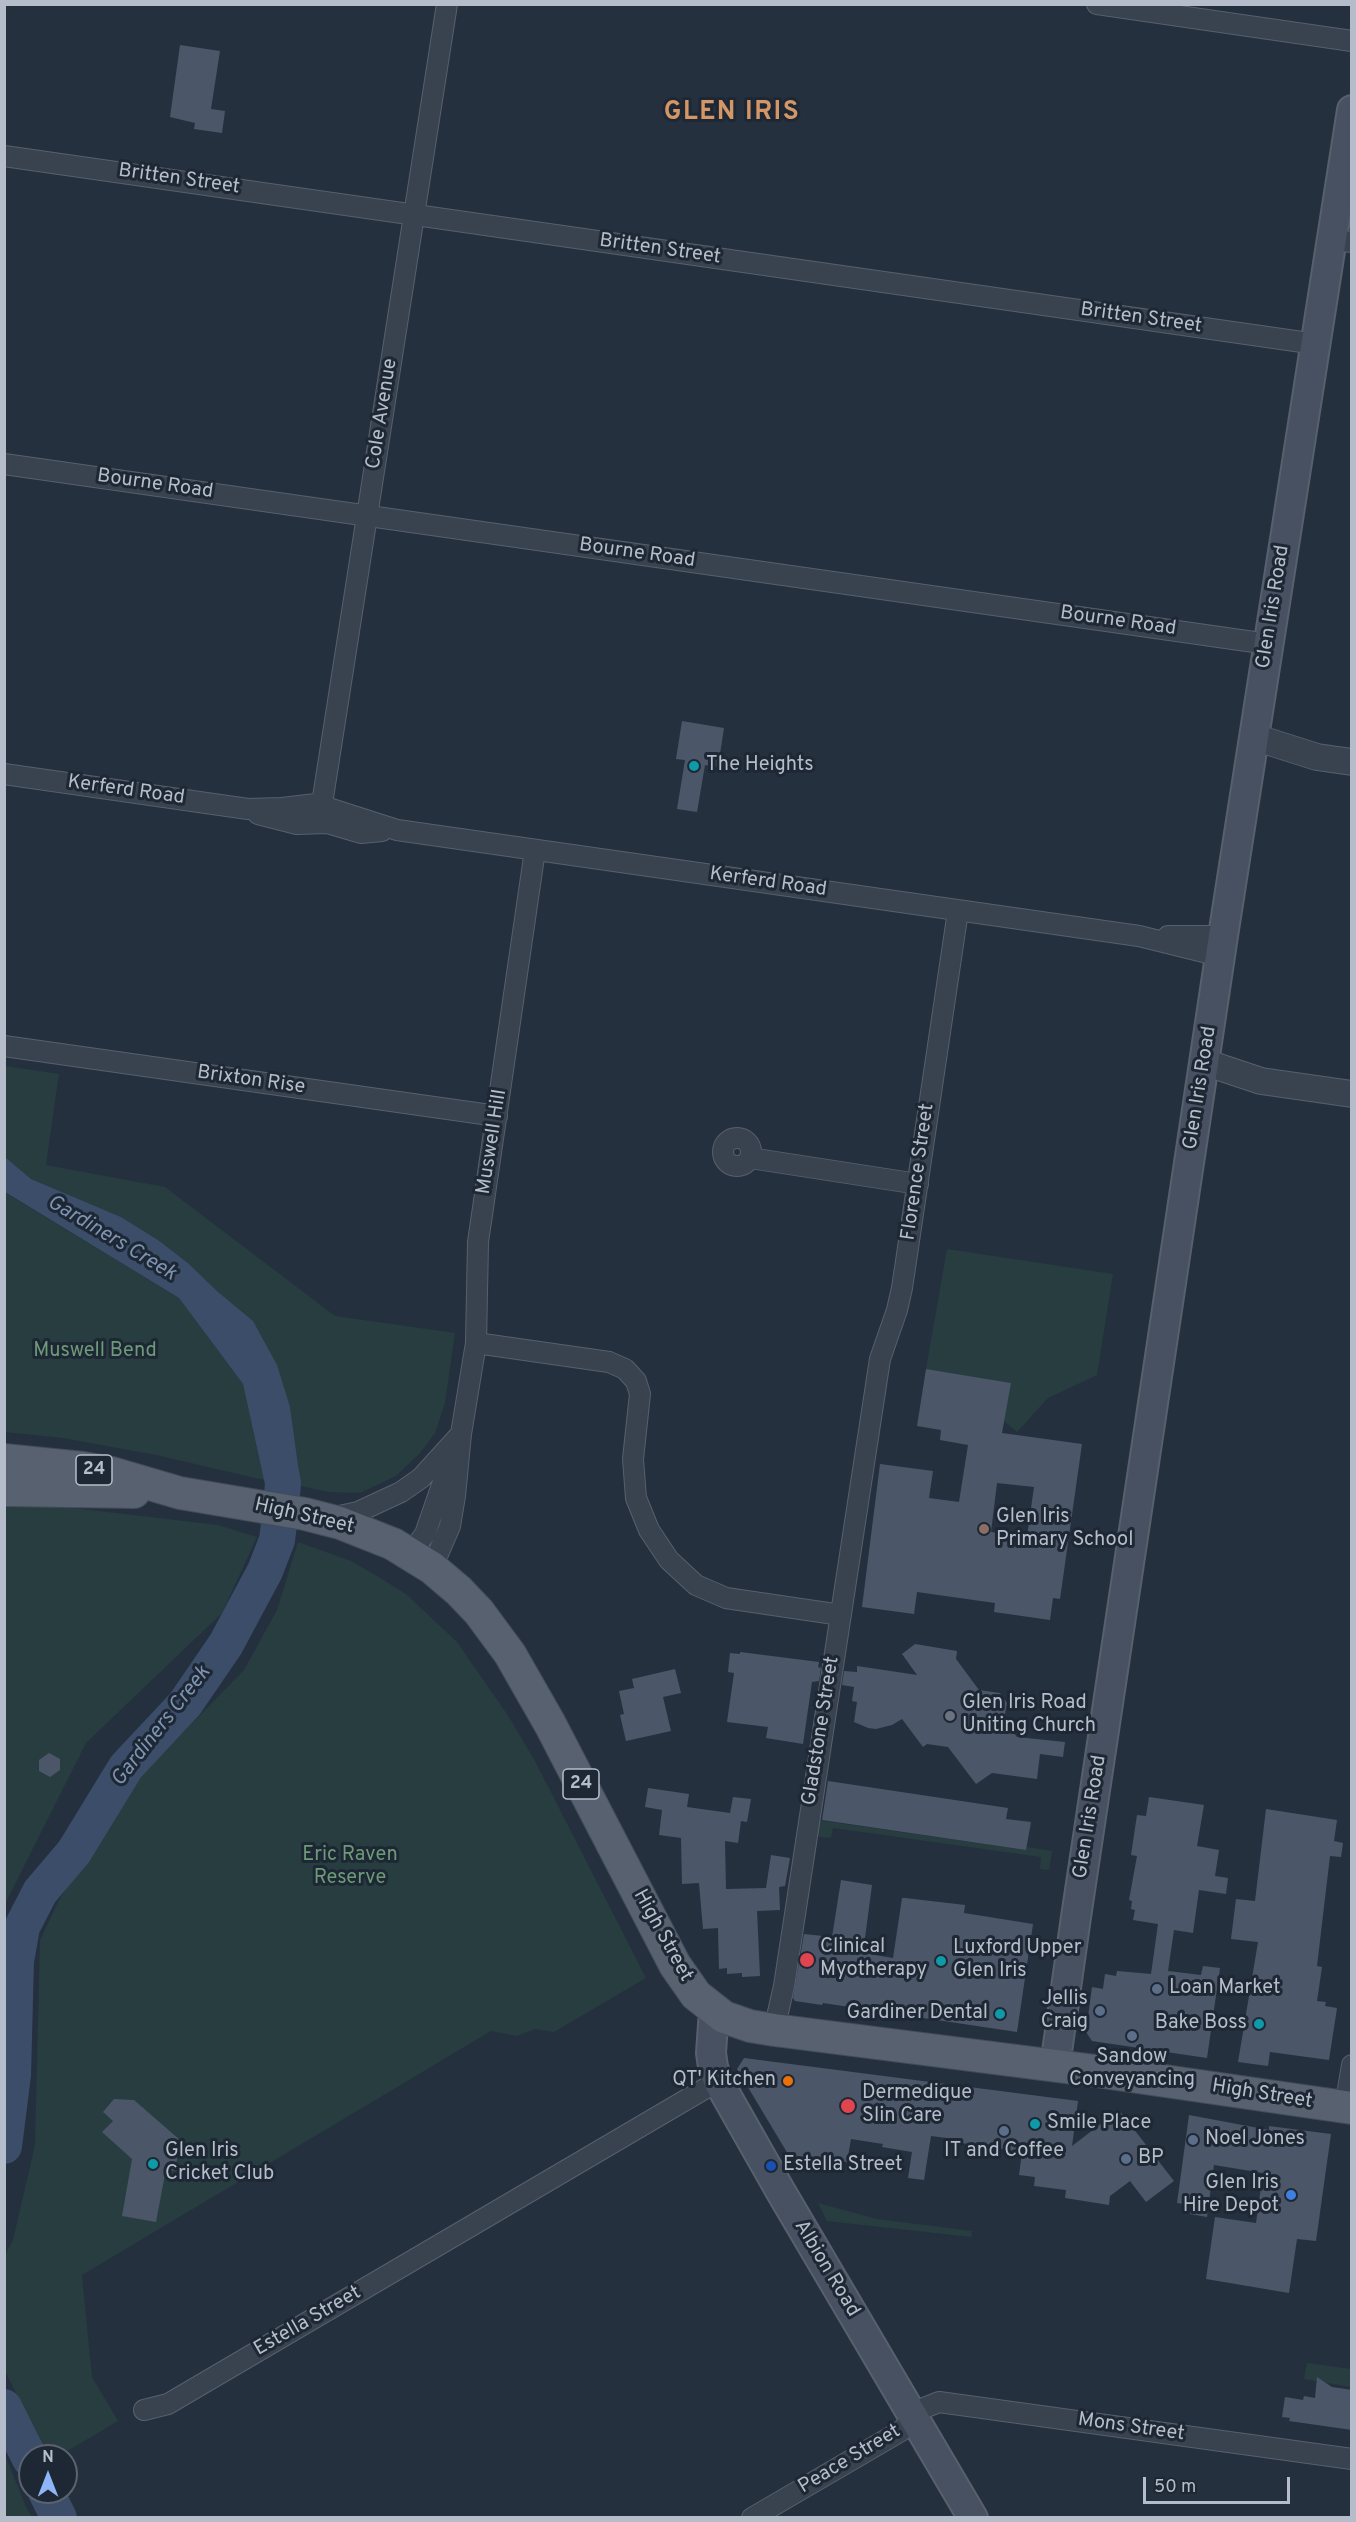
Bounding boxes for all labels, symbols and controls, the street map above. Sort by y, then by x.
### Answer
district label: GLEN IRIS [664,98,800,130]
street label: Britten Street [117,160,241,200]
street label: Britten Street [598,230,722,270]
street label: Britten Street [1079,299,1203,339]
street label: Cole Avenue [362,357,404,471]
street label: Bourne Road [95,465,215,505]
street label: Bourne Road [577,534,697,574]
street label: Glen Iris Road [1252,544,1296,670]
street label: Bourne Road [1058,602,1178,642]
place label: The Heights [706,754,814,778]
marker: The Heights [687,759,701,773]
street label: Kerferd Road [66,771,186,811]
street label: Kerferd Road [708,863,828,903]
street label: Glen Iris Road [1179,1025,1223,1151]
street label: Brixton Rise [195,1062,307,1100]
street label: Muswell Hill [473,1088,513,1196]
street label: Florence Street [898,1102,940,1242]
water label: Gardiners Creek [42,1191,180,1287]
park label: Muswell Bend [33,1340,157,1364]
road number: 24 [76,1455,112,1485]
street label: High Street [252,1494,356,1540]
place label: Glen Iris Primary School [996,1506,1133,1553]
marker: Glen Iris Primary School [977,1522,991,1536]
street label: Gladstone Street [798,1655,846,1807]
water label: Gardiners Creek [107,1662,217,1792]
place label: Glen Iris Road Uniting Church [962,1692,1096,1739]
marker: Glen Iris Road Uniting Church [943,1709,957,1723]
street label: Glen Iris Road [1069,1754,1113,1880]
road number: 24 [563,1769,599,1799]
park label: Eric Raven Reserve [302,1844,398,1891]
street label: High Street [627,1886,697,1986]
place label: Clinical Myotherapy [820,1936,927,1983]
place label: Luxford Upper Glen Iris [953,1937,1082,1984]
marker: Clinical Myotherapy [798,1951,816,1969]
marker: Luxford Upper Glen Iris [934,1954,948,1968]
place label: Loan Market [1169,1977,1280,2001]
marker: Loan Market [1150,1982,1164,1996]
place label: Jellis Craig [1041,1988,1088,2035]
place label: Gardiner Dental [846,2002,988,2026]
marker: Jellis Craig [1093,2004,1107,2018]
marker: Gardiner Dental [993,2007,1007,2021]
place label: Bake Boss [1155,2012,1247,2036]
marker: Bake Boss [1252,2017,1266,2031]
marker: Sandow Conveyancing [1125,2029,1139,2043]
place label: Sandow Conveyancing [1069,2046,1195,2093]
place label: QT' Kitchen [672,2069,776,2093]
marker: QT' Kitchen [781,2074,795,2088]
street label: High Street [1210,2075,1314,2115]
place label: Dermedique Slin Care [862,2082,972,2129]
marker: Dermedique Slin Care [839,2097,857,2115]
place label: Smile Place [1047,2112,1151,2136]
marker: Smile Place [1028,2117,1042,2131]
marker: IT and Coffee [997,2124,1011,2138]
place label: Noel Jones [1205,2128,1305,2152]
marker: Noel Jones [1186,2133,1200,2147]
place label: Glen Iris Cricket Club [165,2140,274,2187]
place label: IT and Coffee [944,2140,1064,2164]
place label: BP [1138,2147,1164,2171]
marker: BP [1119,2152,1133,2166]
place label: Estella Street [783,2154,903,2178]
marker: Glen Iris Cricket Club [146,2157,160,2171]
marker: Estella Street [764,2159,778,2173]
place label: Glen Iris Hire Depot [1183,2172,1279,2219]
marker: Glen Iris Hire Depot [1284,2188,1298,2202]
street label: Albion Road [788,2216,864,2322]
street label: Estella Street [250,2282,366,2362]
street label: Mons Street [1076,2409,1186,2447]
street label: Peace Street [795,2420,905,2500]
north arrow [18,2444,78,2504]
text: N [42,2448,54,2468]
scale bar [1146,2465,1293,2503]
text: 50 m [1154,2476,1196,2499]

